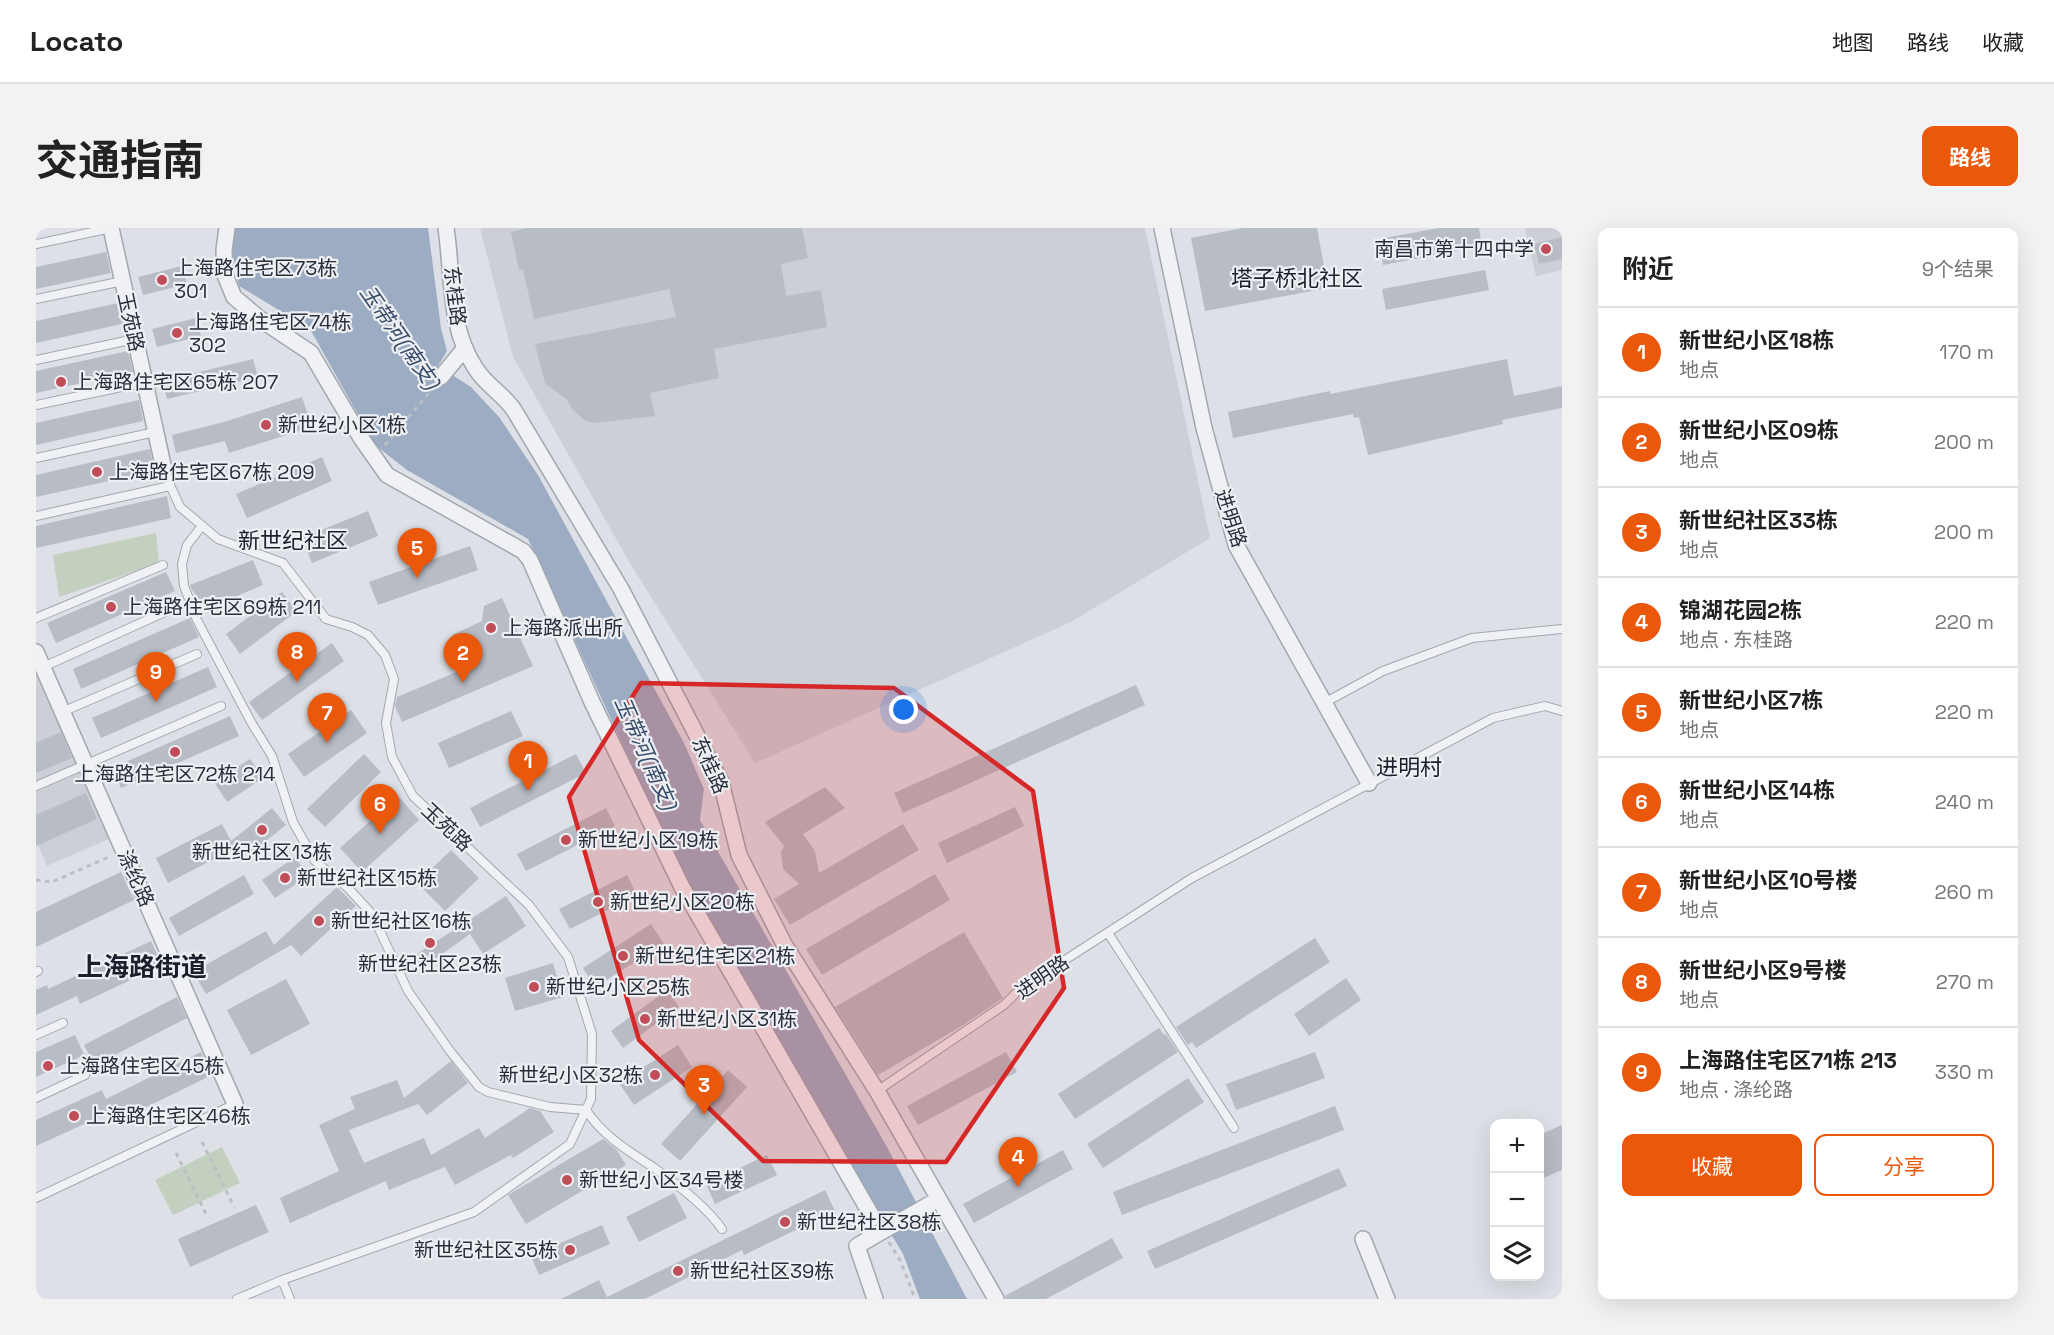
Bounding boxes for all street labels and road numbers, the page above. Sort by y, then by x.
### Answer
street label: 东桂路 [438,265,472,327]
street label: 玉苑路 [112,290,150,354]
street label: 进明路 [1209,485,1253,551]
street label: 东桂路 [686,732,734,798]
street label: 玉苑路 [416,797,478,857]
street label: 涤纶路 [112,845,160,911]
street label: 进明路 [1010,949,1074,1005]

